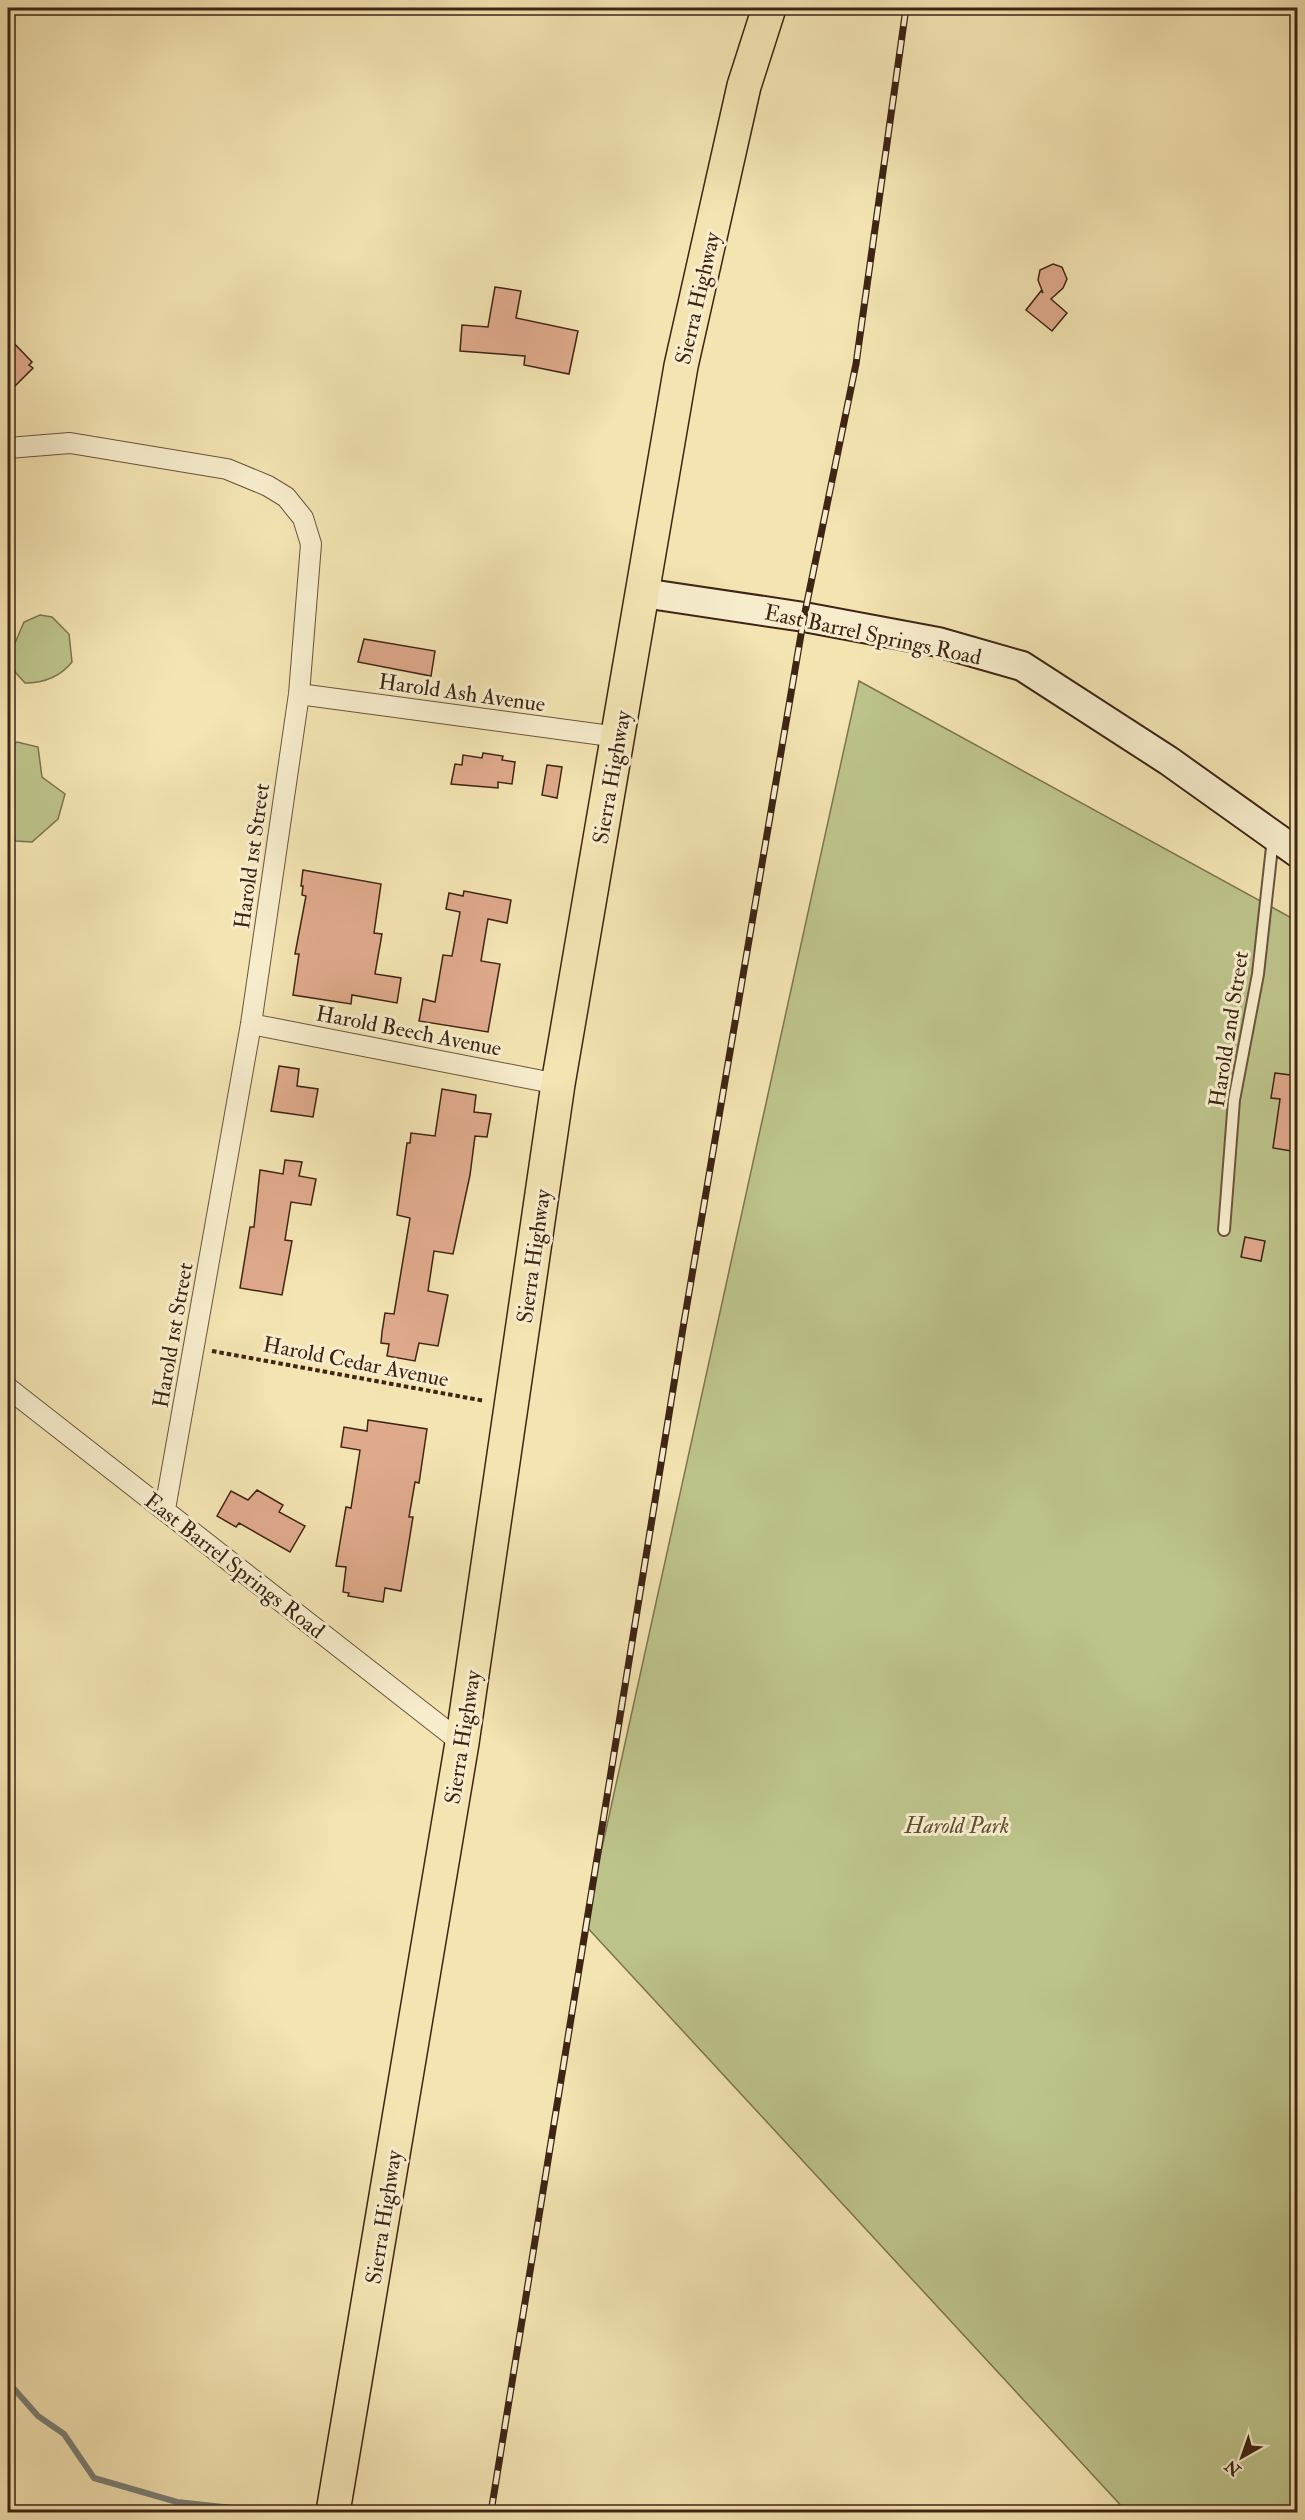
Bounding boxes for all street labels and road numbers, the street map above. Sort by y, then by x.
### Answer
street label: Sierra Highway [669,229,727,367]
street label: East Barrel Springs Road [762,598,984,673]
street label: Harold Ash Avenue [377,667,547,719]
street label: Sierra Highway [586,708,638,846]
street label: Harold 1st Street [228,781,276,931]
street label: Harold 2nd Street [1203,949,1255,1109]
street label: Harold Beech Avenue [314,999,504,1063]
street label: Sierra Highway [511,1187,557,1325]
street label: Harold 1st Street [146,1260,200,1410]
street label: Harold Cedar Avenue [261,1330,451,1394]
street label: East Barrel Springs Road [138,1487,330,1646]
street label: Sierra Highway [439,1668,487,1806]
street label: Sierra Highway [360,2148,408,2286]

